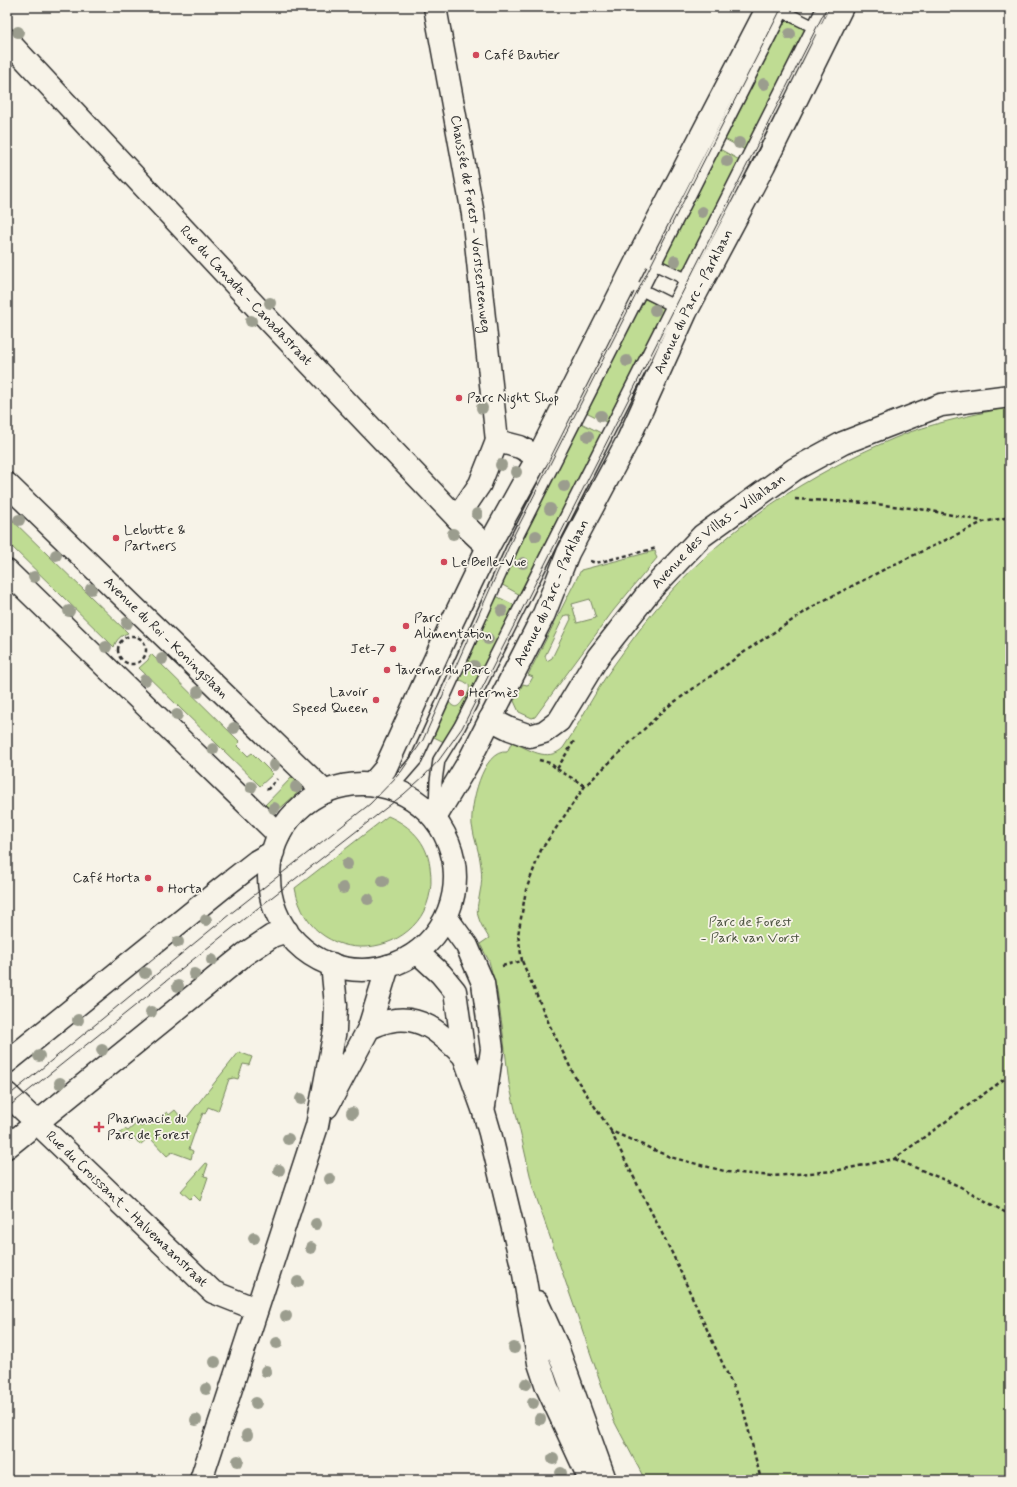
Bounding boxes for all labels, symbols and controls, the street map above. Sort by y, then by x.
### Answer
place label: Café Bautier [484,46,560,64]
marker: Café Bautier [471,50,481,60]
street label: Chaussée de Forest - Vorstsesteenweg [446,114,495,334]
street label: Rue du Canada - Canadastraat [176,222,316,369]
street label: Avenue du Parc - Parklaan [650,226,737,377]
place label: Parc Night Shop [467,389,559,409]
marker: Parc Night Shop [454,393,464,403]
street label: Avenue des Villas - Villalaan [648,470,789,593]
street label: Avenue du Parc - Parklaan [510,516,593,669]
place label: Lebutte & Partners [124,521,186,555]
marker: Lebutte & Partners [111,533,121,543]
place label: Le Belle-Vue [452,553,527,571]
marker: Le Belle-Vue [439,557,449,567]
street label: Avenue du Roi - Koningslaan [99,573,232,702]
place label: Parc Alimentation [414,609,492,643]
marker: Parc Alimentation [401,621,411,631]
place label: Jet-7 [350,640,385,658]
marker: Jet-7 [388,644,398,654]
place label: Taverne du Parc [395,661,491,679]
marker: Taverne du Parc [382,665,392,675]
place label: Lavoir Speed Queen [292,683,368,717]
place label: Hermès [469,684,518,702]
marker: Hermès [456,688,466,698]
marker: Lavoir Speed Queen [371,695,381,705]
place label: Café Horta [73,869,140,887]
marker: Café Horta [143,873,153,883]
place label: Horta [168,880,202,898]
marker: Horta [155,884,165,894]
park label: Parc de Forest - Park van Vorst [701,913,800,947]
place label: Pharmacie du Parc de Forest [107,1110,190,1144]
marker: Pharmacie du Parc de Forest [94,1122,104,1132]
street label: Rue du Croissant - Halvemaanstraat [42,1127,211,1291]

